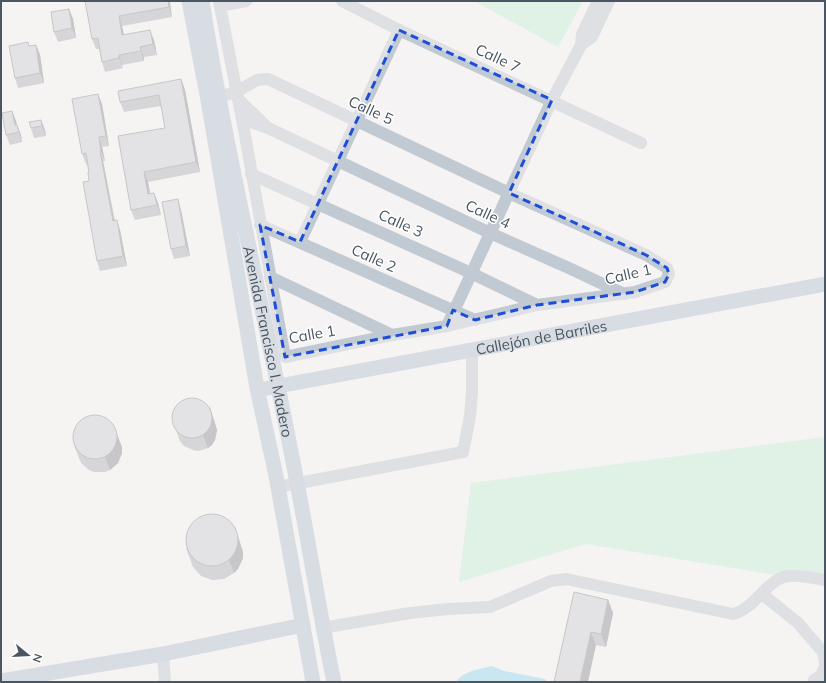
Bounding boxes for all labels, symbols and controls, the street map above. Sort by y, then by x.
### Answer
street label: Calle 7 [473,39,523,77]
street label: Calle 5 [346,91,396,129]
street label: Calle 4 [463,195,513,233]
street label: Calle 3 [376,205,426,241]
street label: Calle 2 [349,240,399,276]
street label: Avenida Francisco I. Madero [239,244,298,439]
street label: Calle 1 [603,259,653,289]
street label: Callejón de Barriles [474,315,609,359]
street label: Calle 1 [287,321,337,347]
north arrow [8,635,48,675]
text: N [30,652,45,664]

